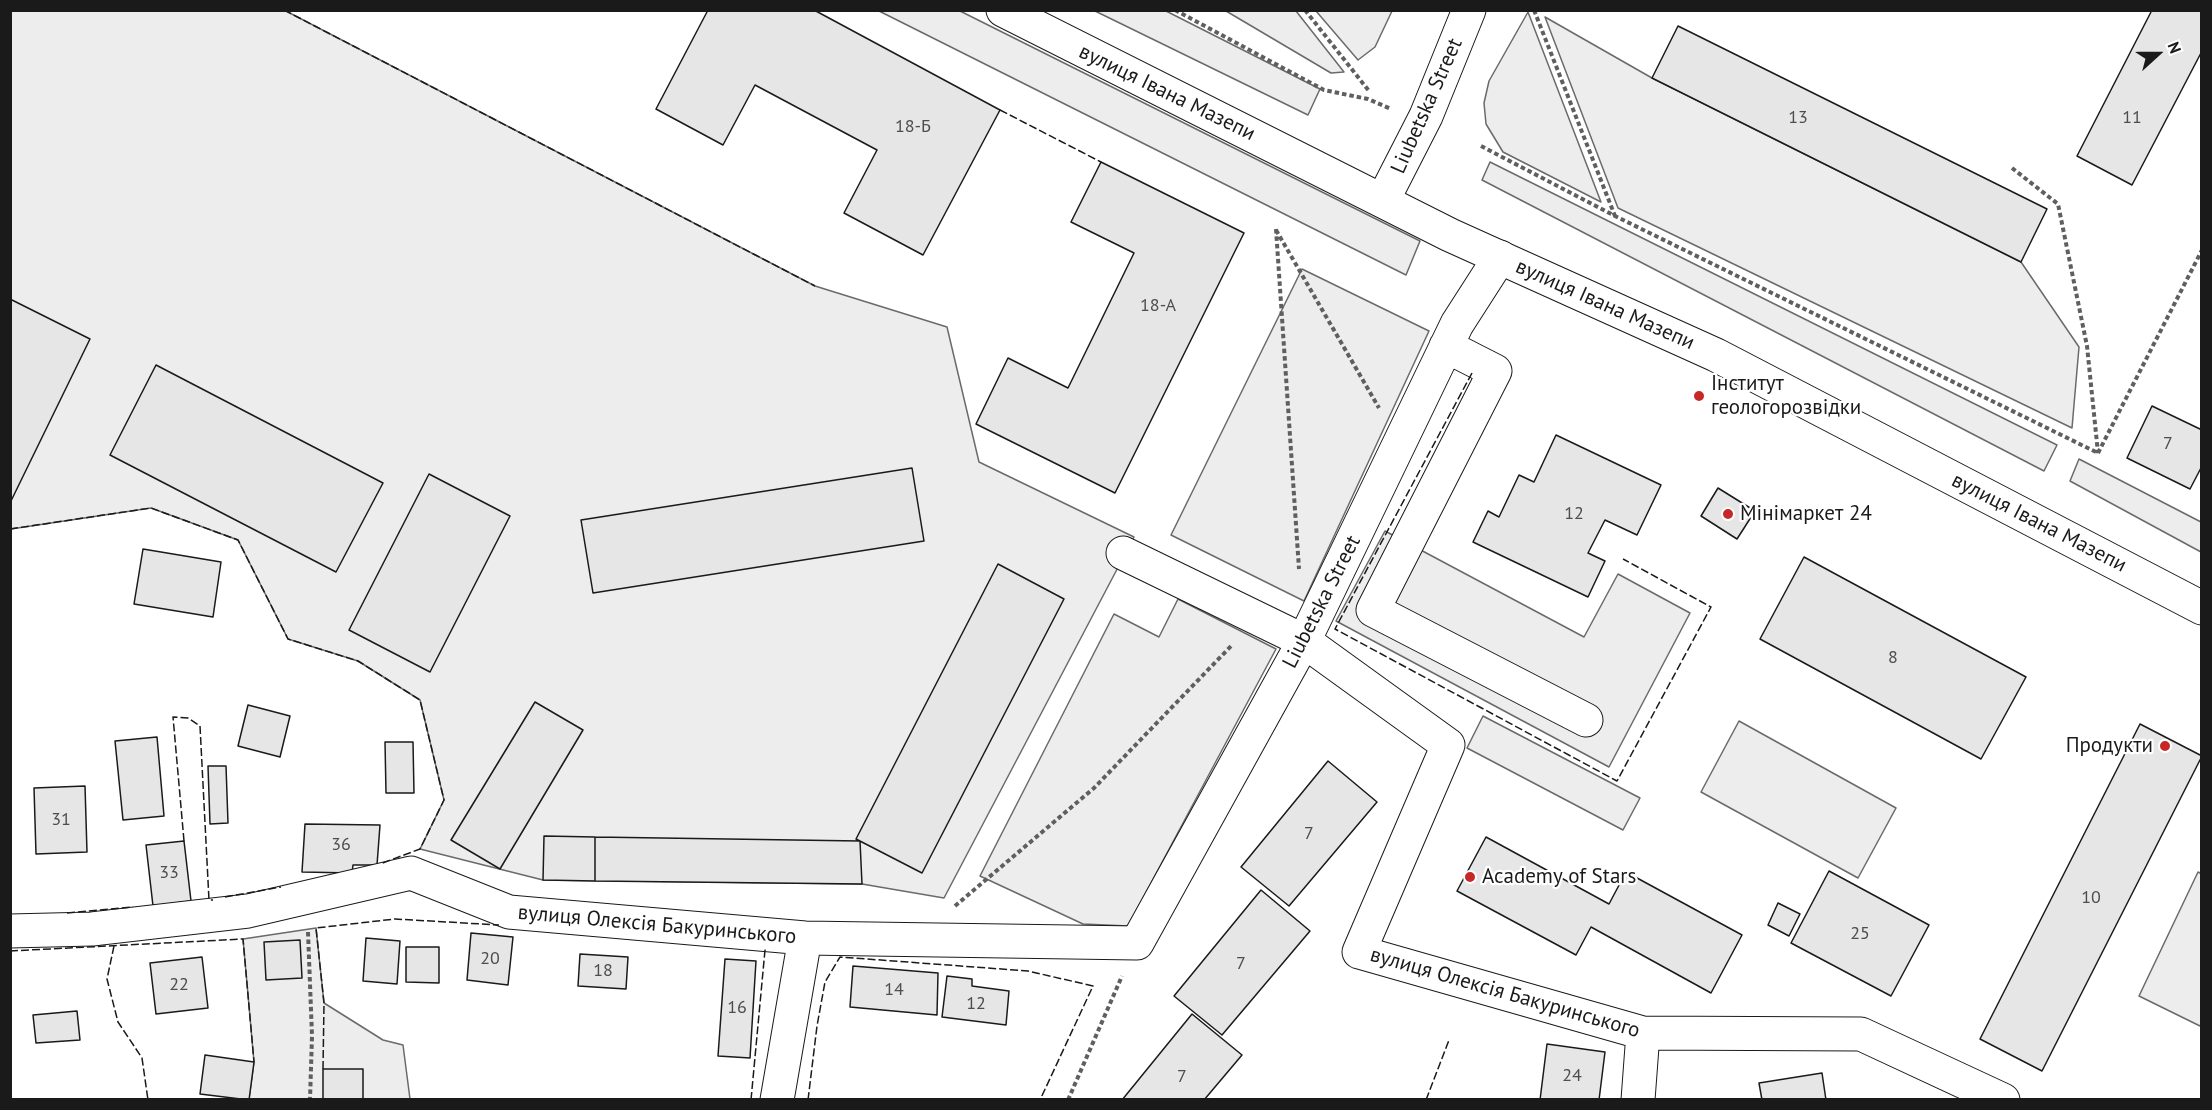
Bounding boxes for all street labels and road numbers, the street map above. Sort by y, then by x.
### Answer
street label: Liubetska Street [1386,34,1468,178]
street label: вулиця Івана Мазепи [1075,39,1259,147]
street label: вулиця Івана Мазепи [1512,254,1698,356]
street label: вулиця Івана Мазепи [1947,468,2131,578]
street label: Liubetska Street [1278,531,1366,673]
street label: вулиця Олексія Бакуринського [517,900,797,950]
street label: вулиця Олексія Бакуринського [1367,942,1643,1044]

